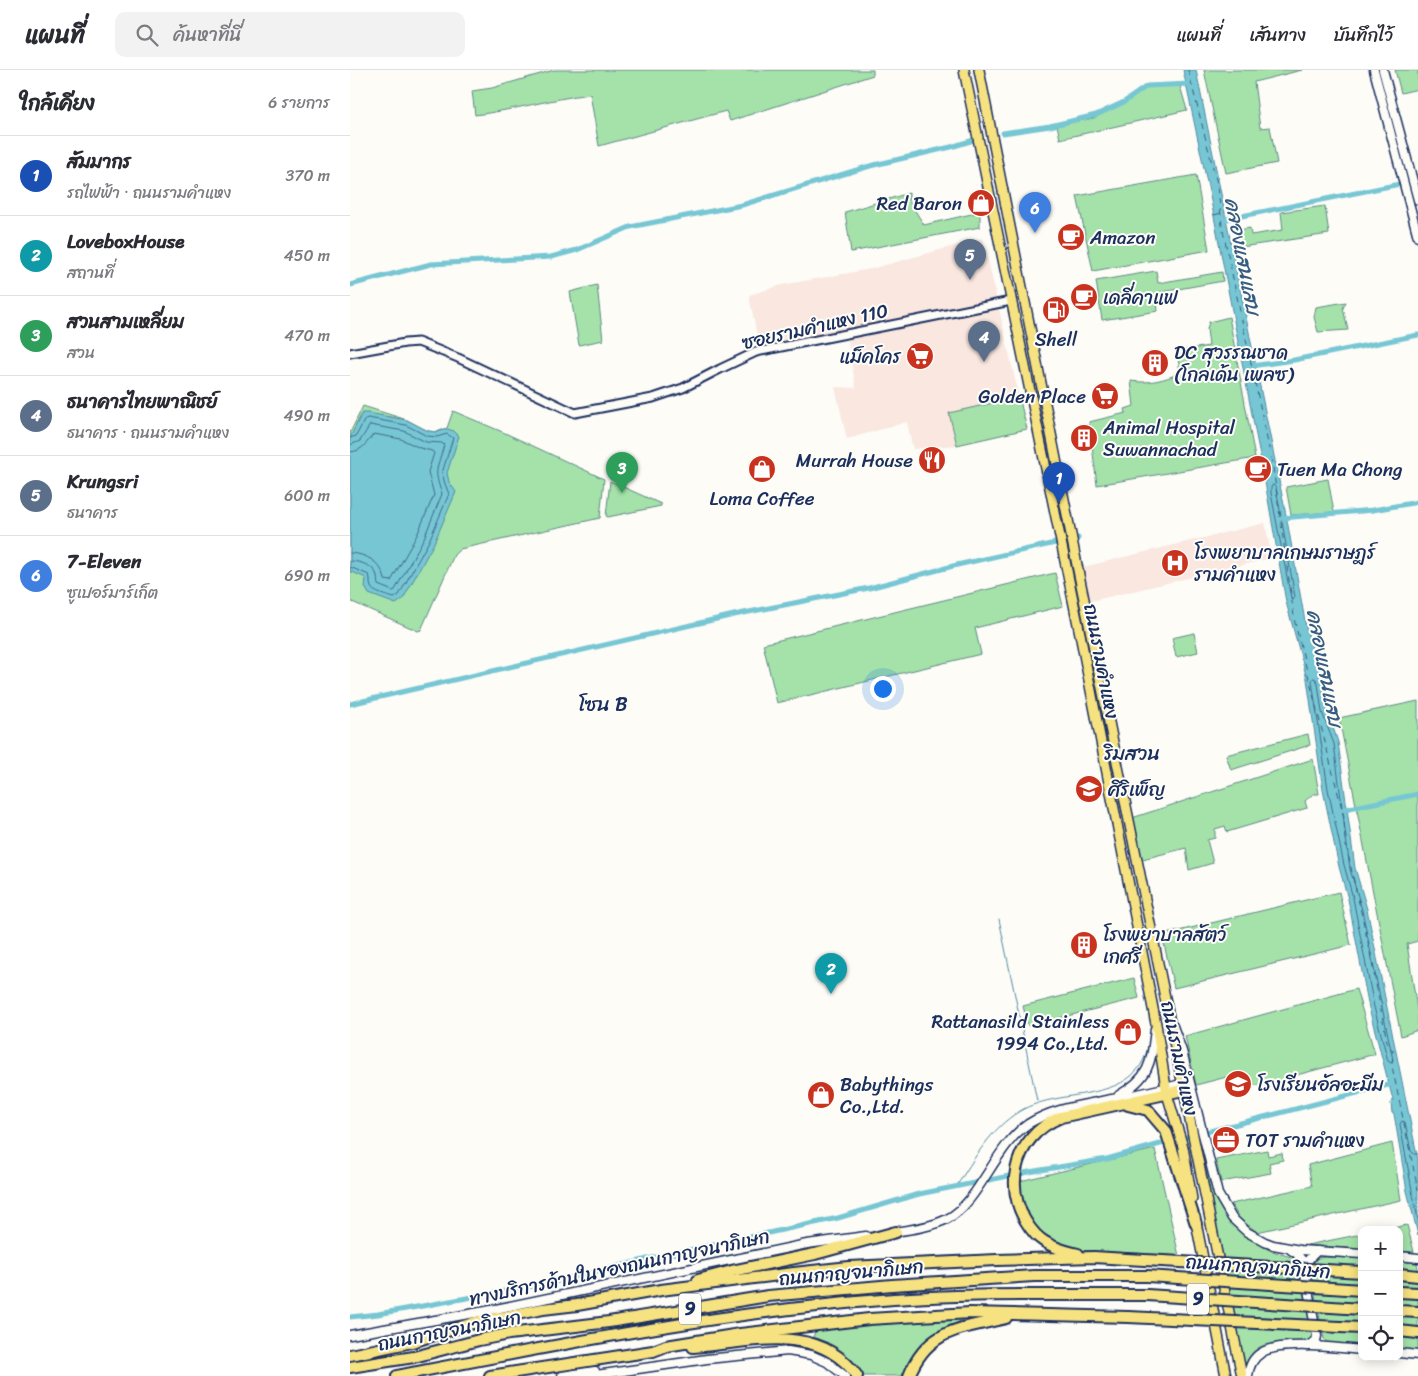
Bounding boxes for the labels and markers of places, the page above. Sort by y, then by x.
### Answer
place label: Red Baron [877,187,962,220]
shop icon: Red Baron [966,188,996,218]
pin: 6 [1019,192,1051,233]
place label: Amazon [1089,221,1156,254]
cafe icon: Amazon [1056,222,1086,252]
pin: 5 [954,239,986,280]
place label: เดลี่คาแฟ [1103,281,1179,314]
cafe icon: เดลี่คาแฟ [1069,282,1099,312]
fuel station icon: Shell [1041,295,1071,325]
pin: 4 [968,321,1000,362]
place label: Shell [1035,323,1078,356]
place label: DC สุวรรณชาด (โกลเด้น เพลซ) [1174,336,1295,391]
place label: แม็คโคร [839,340,902,373]
supermarket icon: แม็คโคร [905,341,935,371]
building icon: DC สุวรรณชาด (โกลเด้น เพลซ) [1140,348,1170,378]
place label: Golden Place [978,380,1086,413]
supermarket icon: Golden Place [1090,381,1120,411]
place label: Animal Hospital Suwannachad [1102,411,1236,466]
building icon: Animal Hospital Suwannachad [1069,423,1099,453]
place label: Murrah House [796,444,913,477]
restaurant icon: Murrah House [917,445,947,475]
pin: 3 [606,452,638,493]
place label: Tuen Ma Chong [1277,453,1403,486]
shop icon: Loma Coffee [747,454,777,484]
cafe icon: Tuen Ma Chong [1243,454,1273,484]
pin: 1 [1043,462,1075,503]
place label: Loma Coffee [709,482,815,515]
place label: โรงพยาบาลเกษมราษฎร์ รามคำแหง [1194,536,1378,591]
hospital icon: โรงพยาบาลเกษมราษฎร์ รามคำแหง [1160,548,1190,578]
place label: ศิริเพ็ญ [1107,773,1166,806]
school or university icon: ศิริเพ็ญ [1074,774,1104,804]
place label: โรงพยาบาลสัตว์ เกศรี [1103,918,1229,973]
building icon: โรงพยาบาลสัตว์ เกศรี [1069,930,1099,960]
pin: 2 [815,953,847,994]
place label: Rattanasild Stainless 1994 Co.,Ltd. [932,1005,1109,1060]
shop icon: Rattanasild Stainless 1994 Co.,Ltd. [1113,1017,1143,1047]
place label: Babythings Co.,Ltd. [840,1068,934,1123]
place label: โรงเรียนอัลอะมีม [1257,1068,1384,1101]
school or university icon: โรงเรียนอัลอะมีม [1223,1069,1253,1099]
shop icon: Babythings Co.,Ltd. [806,1080,836,1110]
place label: TOT รามคำแหง [1245,1124,1365,1157]
office icon: TOT รามคำแหง [1211,1125,1241,1155]

